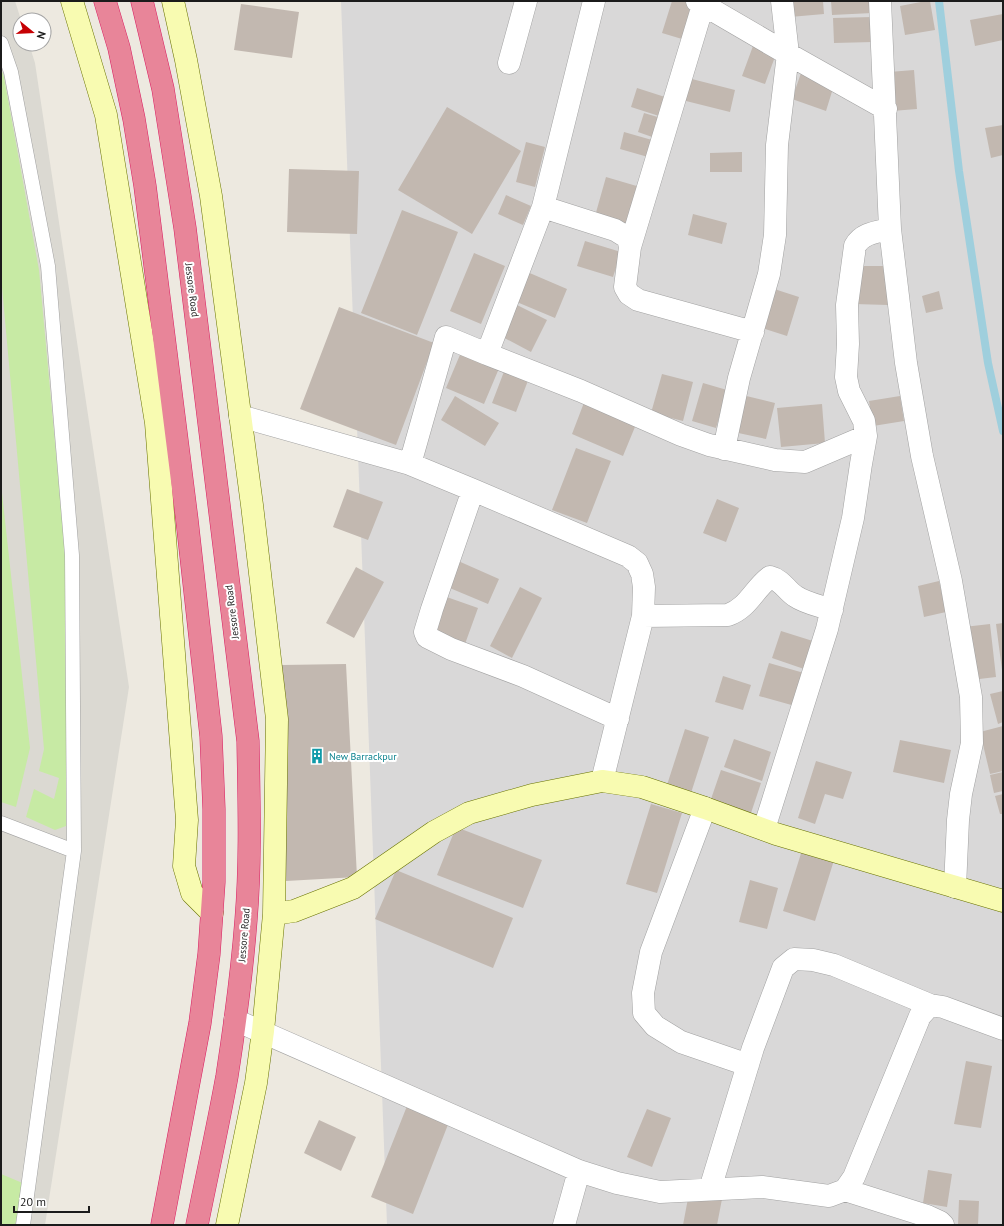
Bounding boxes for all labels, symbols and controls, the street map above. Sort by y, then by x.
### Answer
north arrow [12,12,52,52]
text: N [34,29,49,41]
street label: Jessore Road [182,261,202,318]
street label: Jessore Road [222,584,242,641]
building icon: New Barrackpur [308,747,326,765]
place label: New Barrackpur [329,750,397,763]
street label: Jessore Road [235,907,253,964]
scale bar [14,1188,89,1214]
text: 20 m [20,1194,46,1209]

